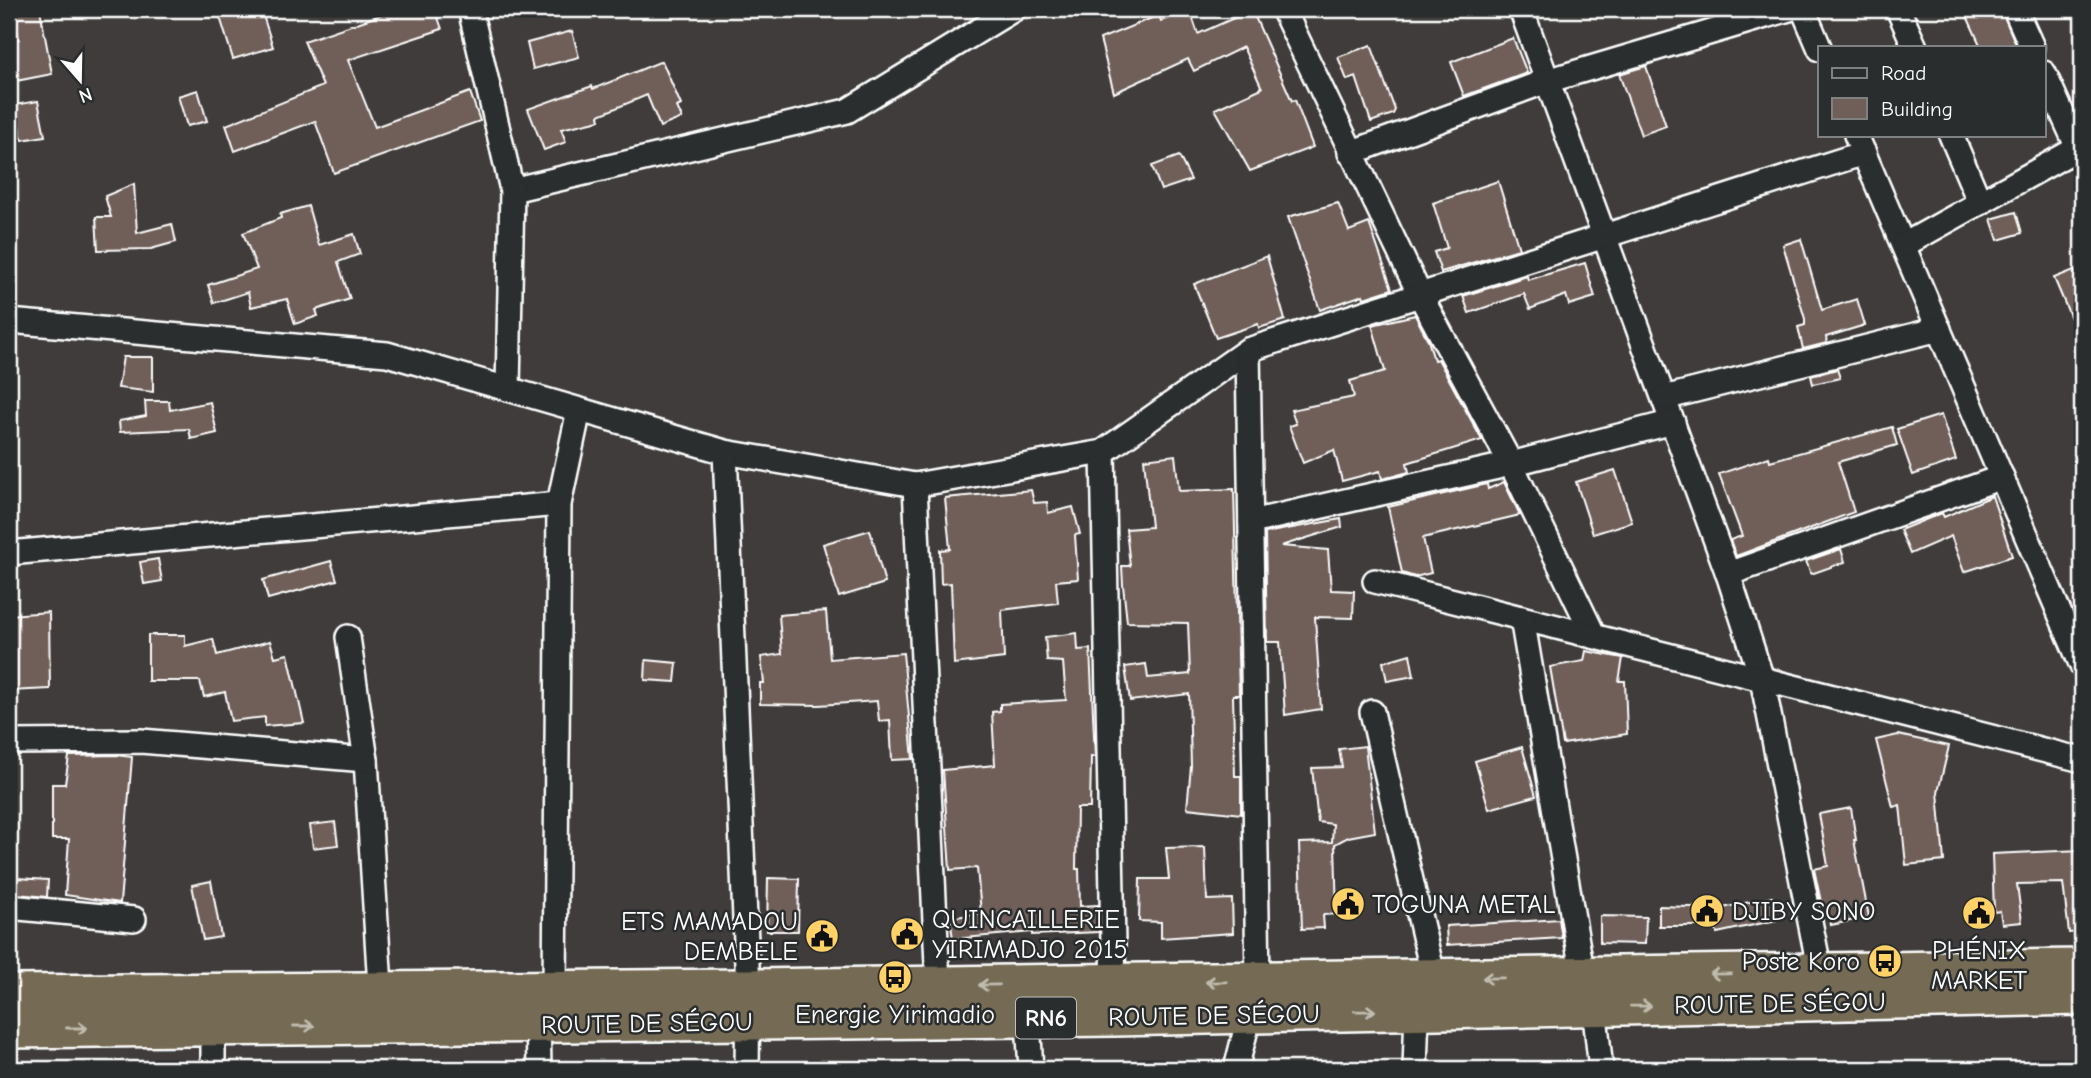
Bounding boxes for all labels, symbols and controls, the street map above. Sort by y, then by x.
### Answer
north arrow [46,46,116,116]
legend [1818,46,2046,136]
text: Road [1881,61,1926,85]
text: N [76,83,95,107]
text: Building [1881,97,1953,121]
public building icon: TOGUNA METAL [1329,885,1367,923]
place label: TOGUNA METAL [1372,890,1555,920]
public building icon: DJIBY SONO [1688,892,1726,930]
public building icon: PHÉNIX MARKET [1960,894,1998,932]
place label: DJIBY SONO [1732,897,1876,927]
place label: QUINCAILLERIE YIRIMADJO 2015 [932,905,1128,965]
place label: ETS MAMADOU DEMBELE [621,907,798,967]
public building icon: QUINCAILLERIE YIRIMADJO 2015 [888,915,926,953]
public building icon: ETS MAMADOU DEMBELE [803,917,841,955]
place label: PHÉNIX MARKET [1931,935,2028,996]
bus stop icon: Poste Koro [1866,942,1904,980]
place label: Poste Koro [1742,947,1860,977]
bus stop icon: Energie Yirimadio [876,958,914,996]
one-way arrow [1709,967,1732,981]
one-way arrow [1481,971,1504,985]
one-way arrow [1205,975,1228,989]
one-way arrow [977,978,1000,992]
street label: ROUTE DE SÉGOU [1674,986,1886,1021]
road number: RN6 [1016,998,1076,1038]
street label: ROUTE DE SÉGOU [1108,998,1320,1033]
one-way arrow [1630,999,1653,1012]
place label: Energie Yirimadio [795,1000,995,1030]
one-way arrow [1353,1005,1376,1018]
street label: ROUTE DE SÉGOU [541,1006,753,1041]
one-way arrow [293,1019,316,1033]
one-way arrow [65,1021,88,1035]

